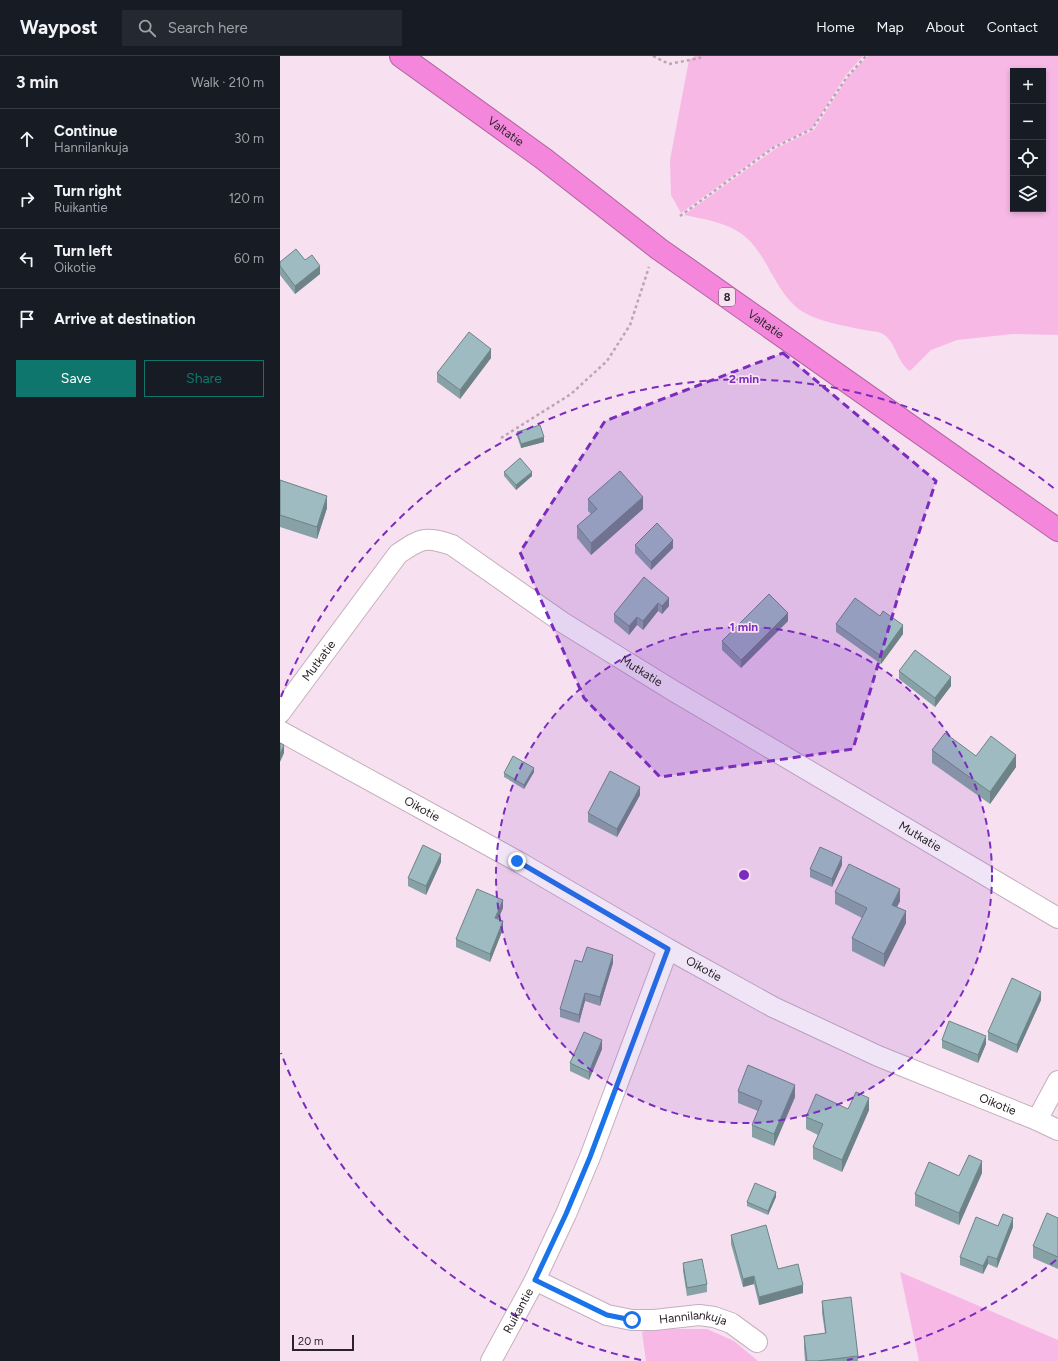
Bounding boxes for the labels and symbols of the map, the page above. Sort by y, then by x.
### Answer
street label: Valtatie [485,114,527,149]
road number: 8 [719,288,735,306]
street label: Valtatie [745,307,787,342]
text: 2 min [729,372,759,386]
text: 1 min [730,620,758,634]
street label: Mutkatie [299,637,339,684]
street label: Mutkatie [618,653,665,690]
street label: Oikotie [402,793,443,825]
street label: Mutkatie [896,818,944,855]
route end [508,852,526,870]
centre of rings [737,868,751,882]
street label: Oikotie [683,953,725,984]
street label: Oikotie [977,1090,1019,1118]
street label: Ruikantie [500,1285,536,1336]
street label: Hannilankuja [658,1308,729,1328]
route start [623,1311,641,1329]
scale bar [292,1333,354,1352]

